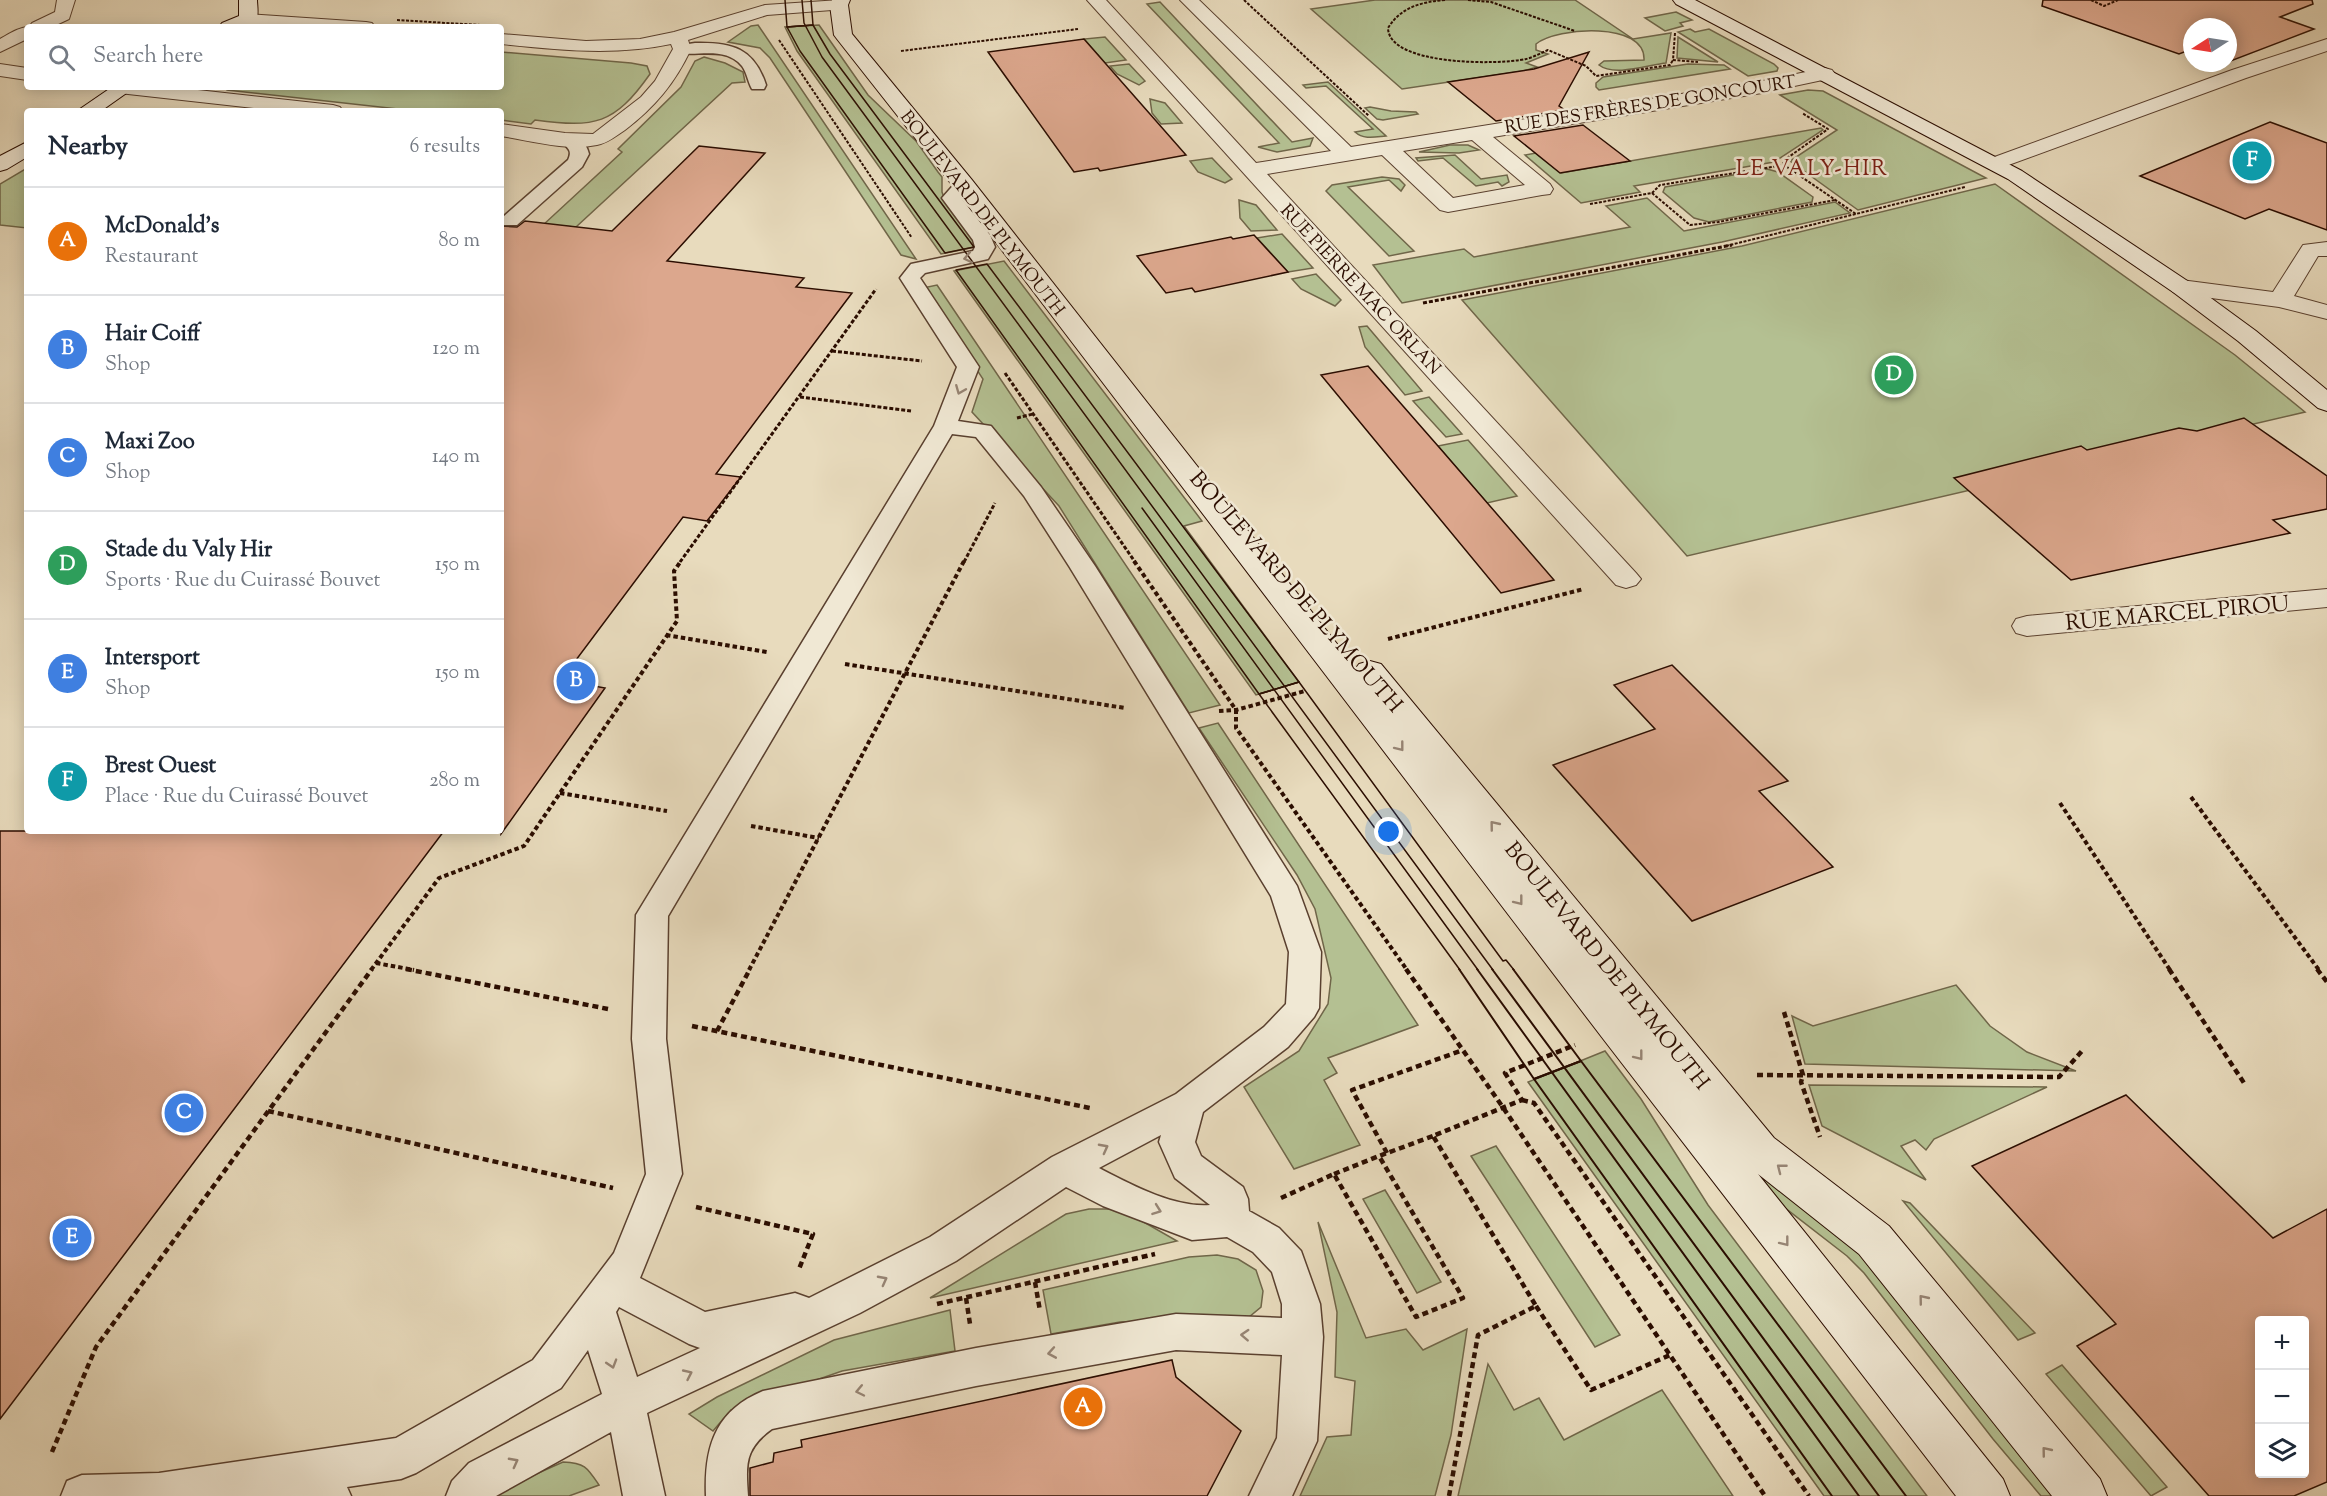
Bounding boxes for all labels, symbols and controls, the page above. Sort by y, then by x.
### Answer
north arrow [2183,18,2237,72]
search box [24,24,504,90]
icon: search [45,41,78,74]
text: Search here [93,41,203,73]
street label: RUE DES FRÈRES DE GONCOURT [1503,70,1798,142]
street label: BOULEVARD DE PLYMOUTH [893,106,1070,323]
text: Nearby [48,129,128,166]
text: 6 results [410,133,480,162]
pin: F [2232,138,2272,184]
district label: LE VALY-HIR [1736,154,1888,186]
street label: RUE PIERRE MAC ORLAN [1273,199,1446,382]
text: McDonald's [105,211,219,243]
text: A [59,227,76,256]
text: 80 m [439,227,480,256]
text: Restaurant [105,243,198,272]
one-way arrow [963,251,973,264]
text: Hair Coiff [105,319,200,351]
text: B [61,335,74,364]
text: 120 m [432,335,480,364]
text: Shop [105,351,150,380]
pin: D [1874,352,1914,398]
one-way arrow [955,384,967,395]
text: Maxi Zoo [105,427,195,459]
text: C [59,443,76,472]
text: 140 m [432,443,480,472]
text: Shop [105,459,150,488]
street label: BOULEVARD DE PLYMOUTH [1181,465,1409,721]
text: Stade du Valy Hir [105,535,272,567]
text: D [60,551,75,580]
text: 150 m [435,551,480,580]
text: Sports · Rue du Cuirassé Bouvet [105,567,380,596]
street label: RUE MARCEL PIROU [2064,589,2290,641]
text: Intersport [105,643,200,675]
pin: B [556,658,596,704]
text: E [61,659,74,688]
text: 150 m [435,659,480,688]
text: Shop [105,675,150,704]
one-way arrow [1393,740,1404,751]
text: Brest Ouest [105,751,216,783]
text: F [62,767,73,796]
text: 280 m [429,767,480,796]
text: Place · Rue du Cuirassé Bouvet [105,783,368,812]
your location [1374,817,1403,846]
one-way arrow [1491,821,1502,832]
street label: BOULEVARD DE PLYMOUTH [1495,836,1716,1098]
one-way arrow [1512,895,1523,906]
one-way arrow [1631,1049,1642,1060]
pin: C [164,1090,204,1136]
one-way arrow [1097,1144,1108,1155]
one-way arrow [1776,1164,1787,1175]
one-way arrow [1150,1203,1161,1215]
pin: E [52,1216,92,1260]
one-way arrow [1778,1235,1789,1246]
one-way arrow [876,1276,887,1287]
one-way arrow [1919,1295,1930,1306]
map controls [2255,1316,2309,1478]
button: + [2255,1316,2309,1370]
one-way arrow [1240,1328,1249,1341]
one-way arrow [1047,1346,1057,1359]
one-way arrow [605,1358,618,1369]
one-way arrow [681,1369,692,1381]
button: − [2255,1370,2309,1424]
one-way arrow [855,1384,865,1397]
pin: A [1064,1384,1102,1430]
button: layers [2255,1424,2309,1478]
one-way arrow [2042,1447,2053,1458]
one-way arrow [508,1458,518,1469]

